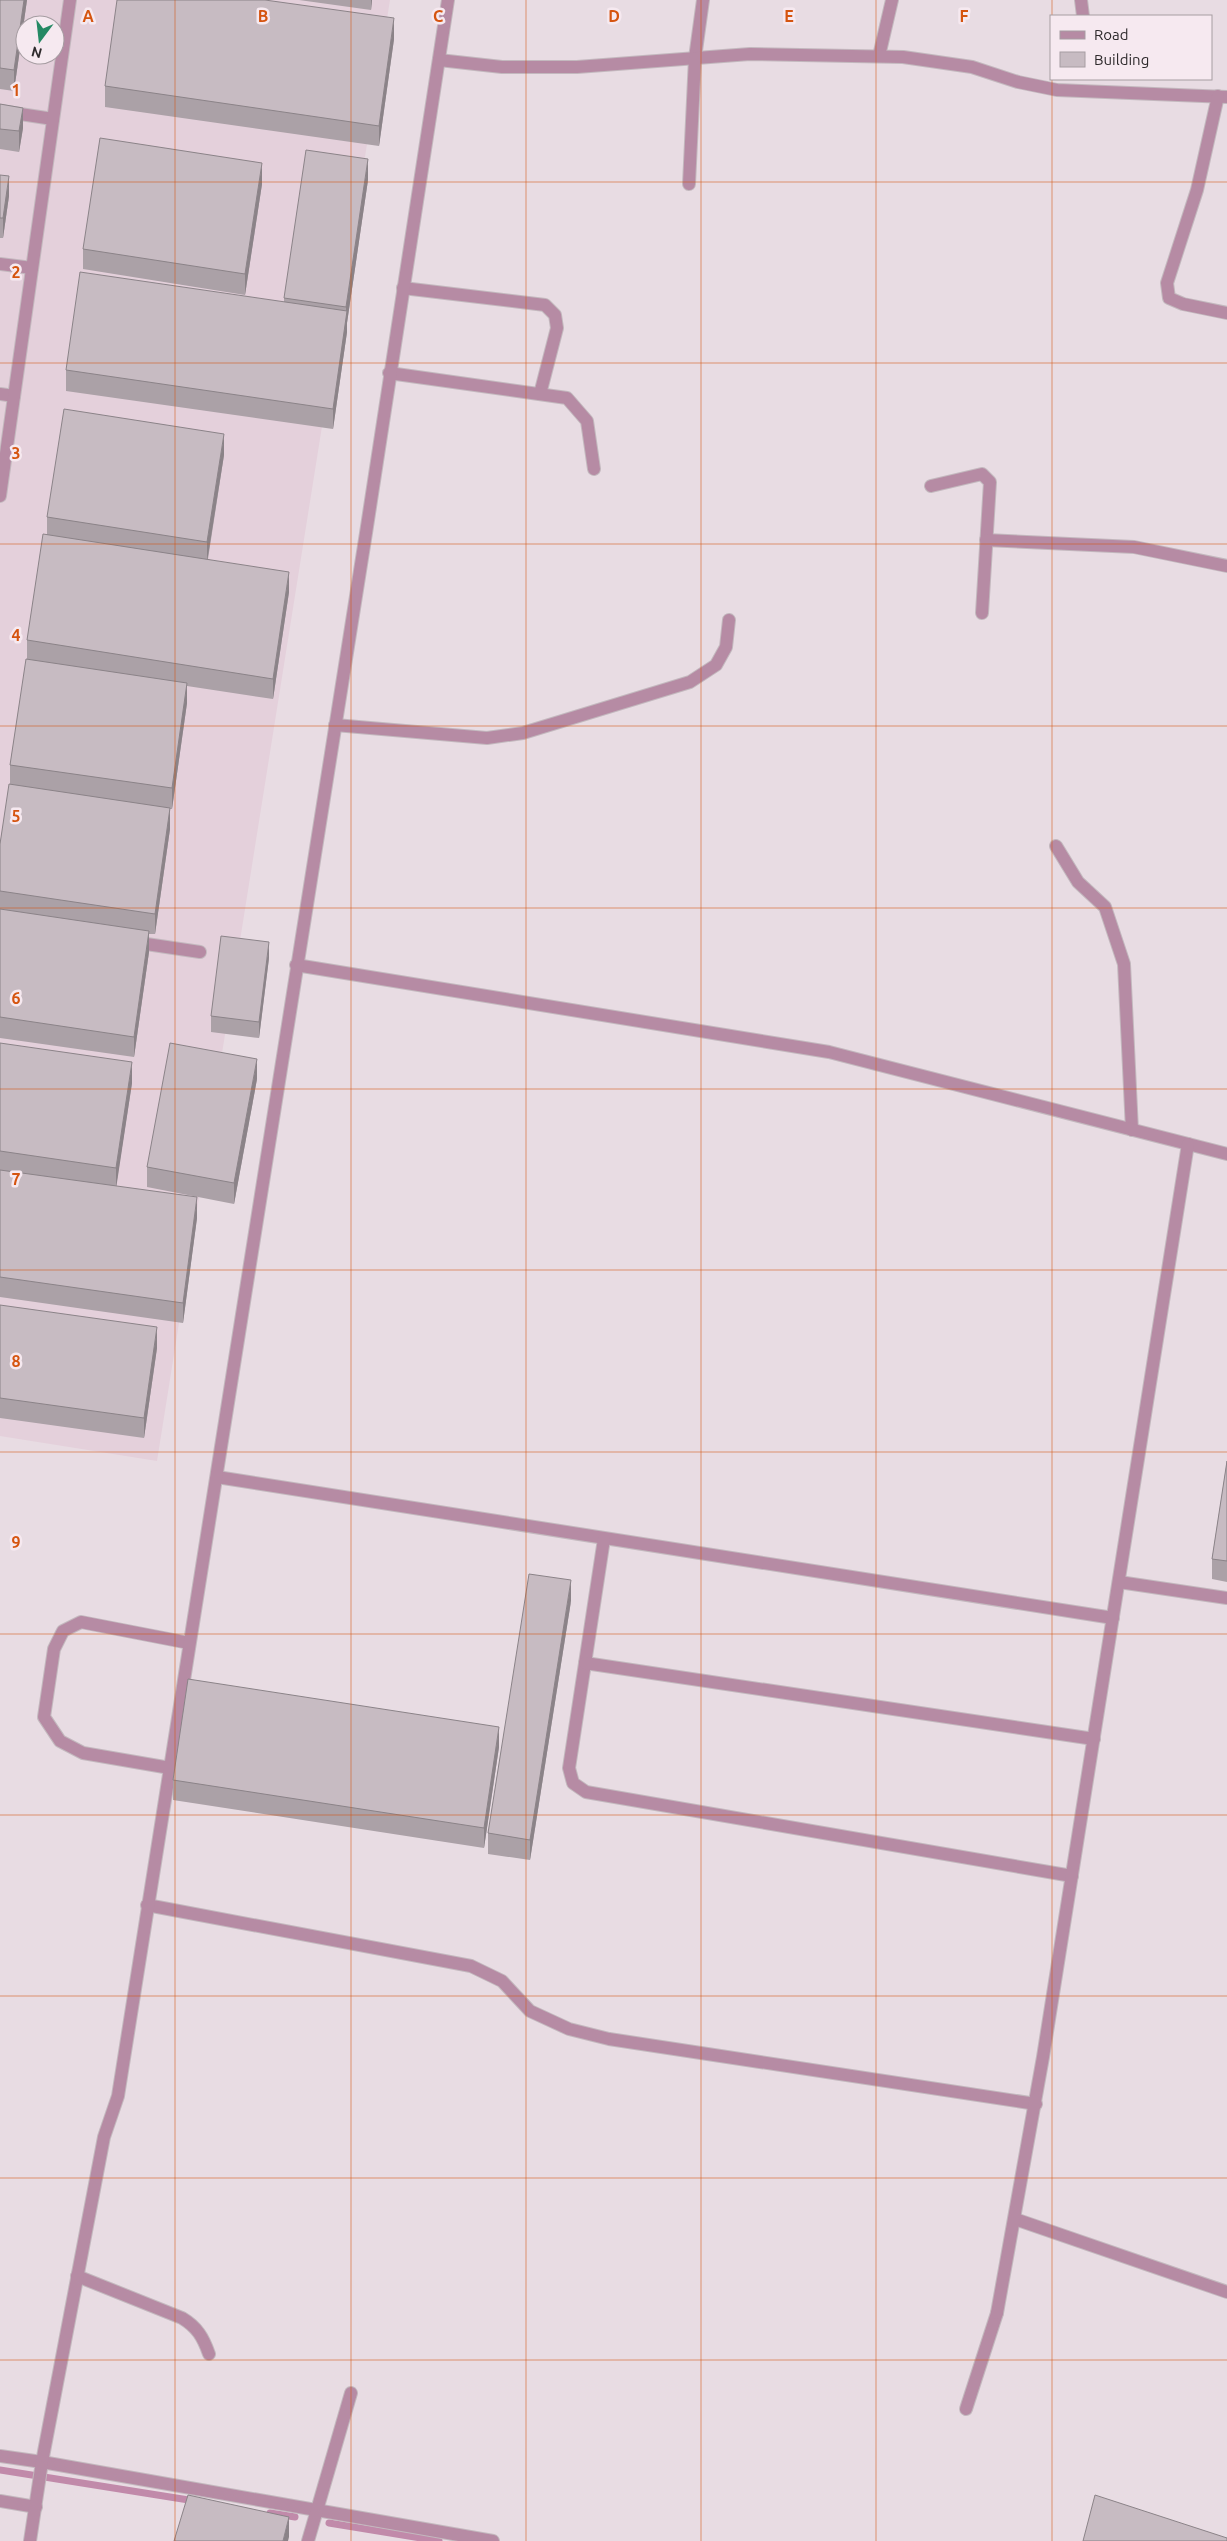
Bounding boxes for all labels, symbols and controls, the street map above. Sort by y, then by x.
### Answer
text: A [82,7,94,25]
text: B [258,7,268,25]
text: C [433,7,443,25]
text: D [608,7,620,25]
text: E [784,7,794,25]
text: F [960,7,969,25]
north arrow [15,15,65,65]
legend [1050,15,1212,80]
text: Road [1094,26,1129,43]
text: N [30,43,44,62]
text: Building [1094,51,1149,68]
text: 1 [11,81,21,99]
text: 2 [11,263,21,281]
text: 3 [11,444,21,462]
text: 4 [11,626,21,644]
text: 5 [11,807,21,825]
text: 6 [11,989,21,1007]
text: 7 [11,1170,21,1188]
text: 8 [11,1352,21,1370]
text: 9 [11,1533,21,1551]

